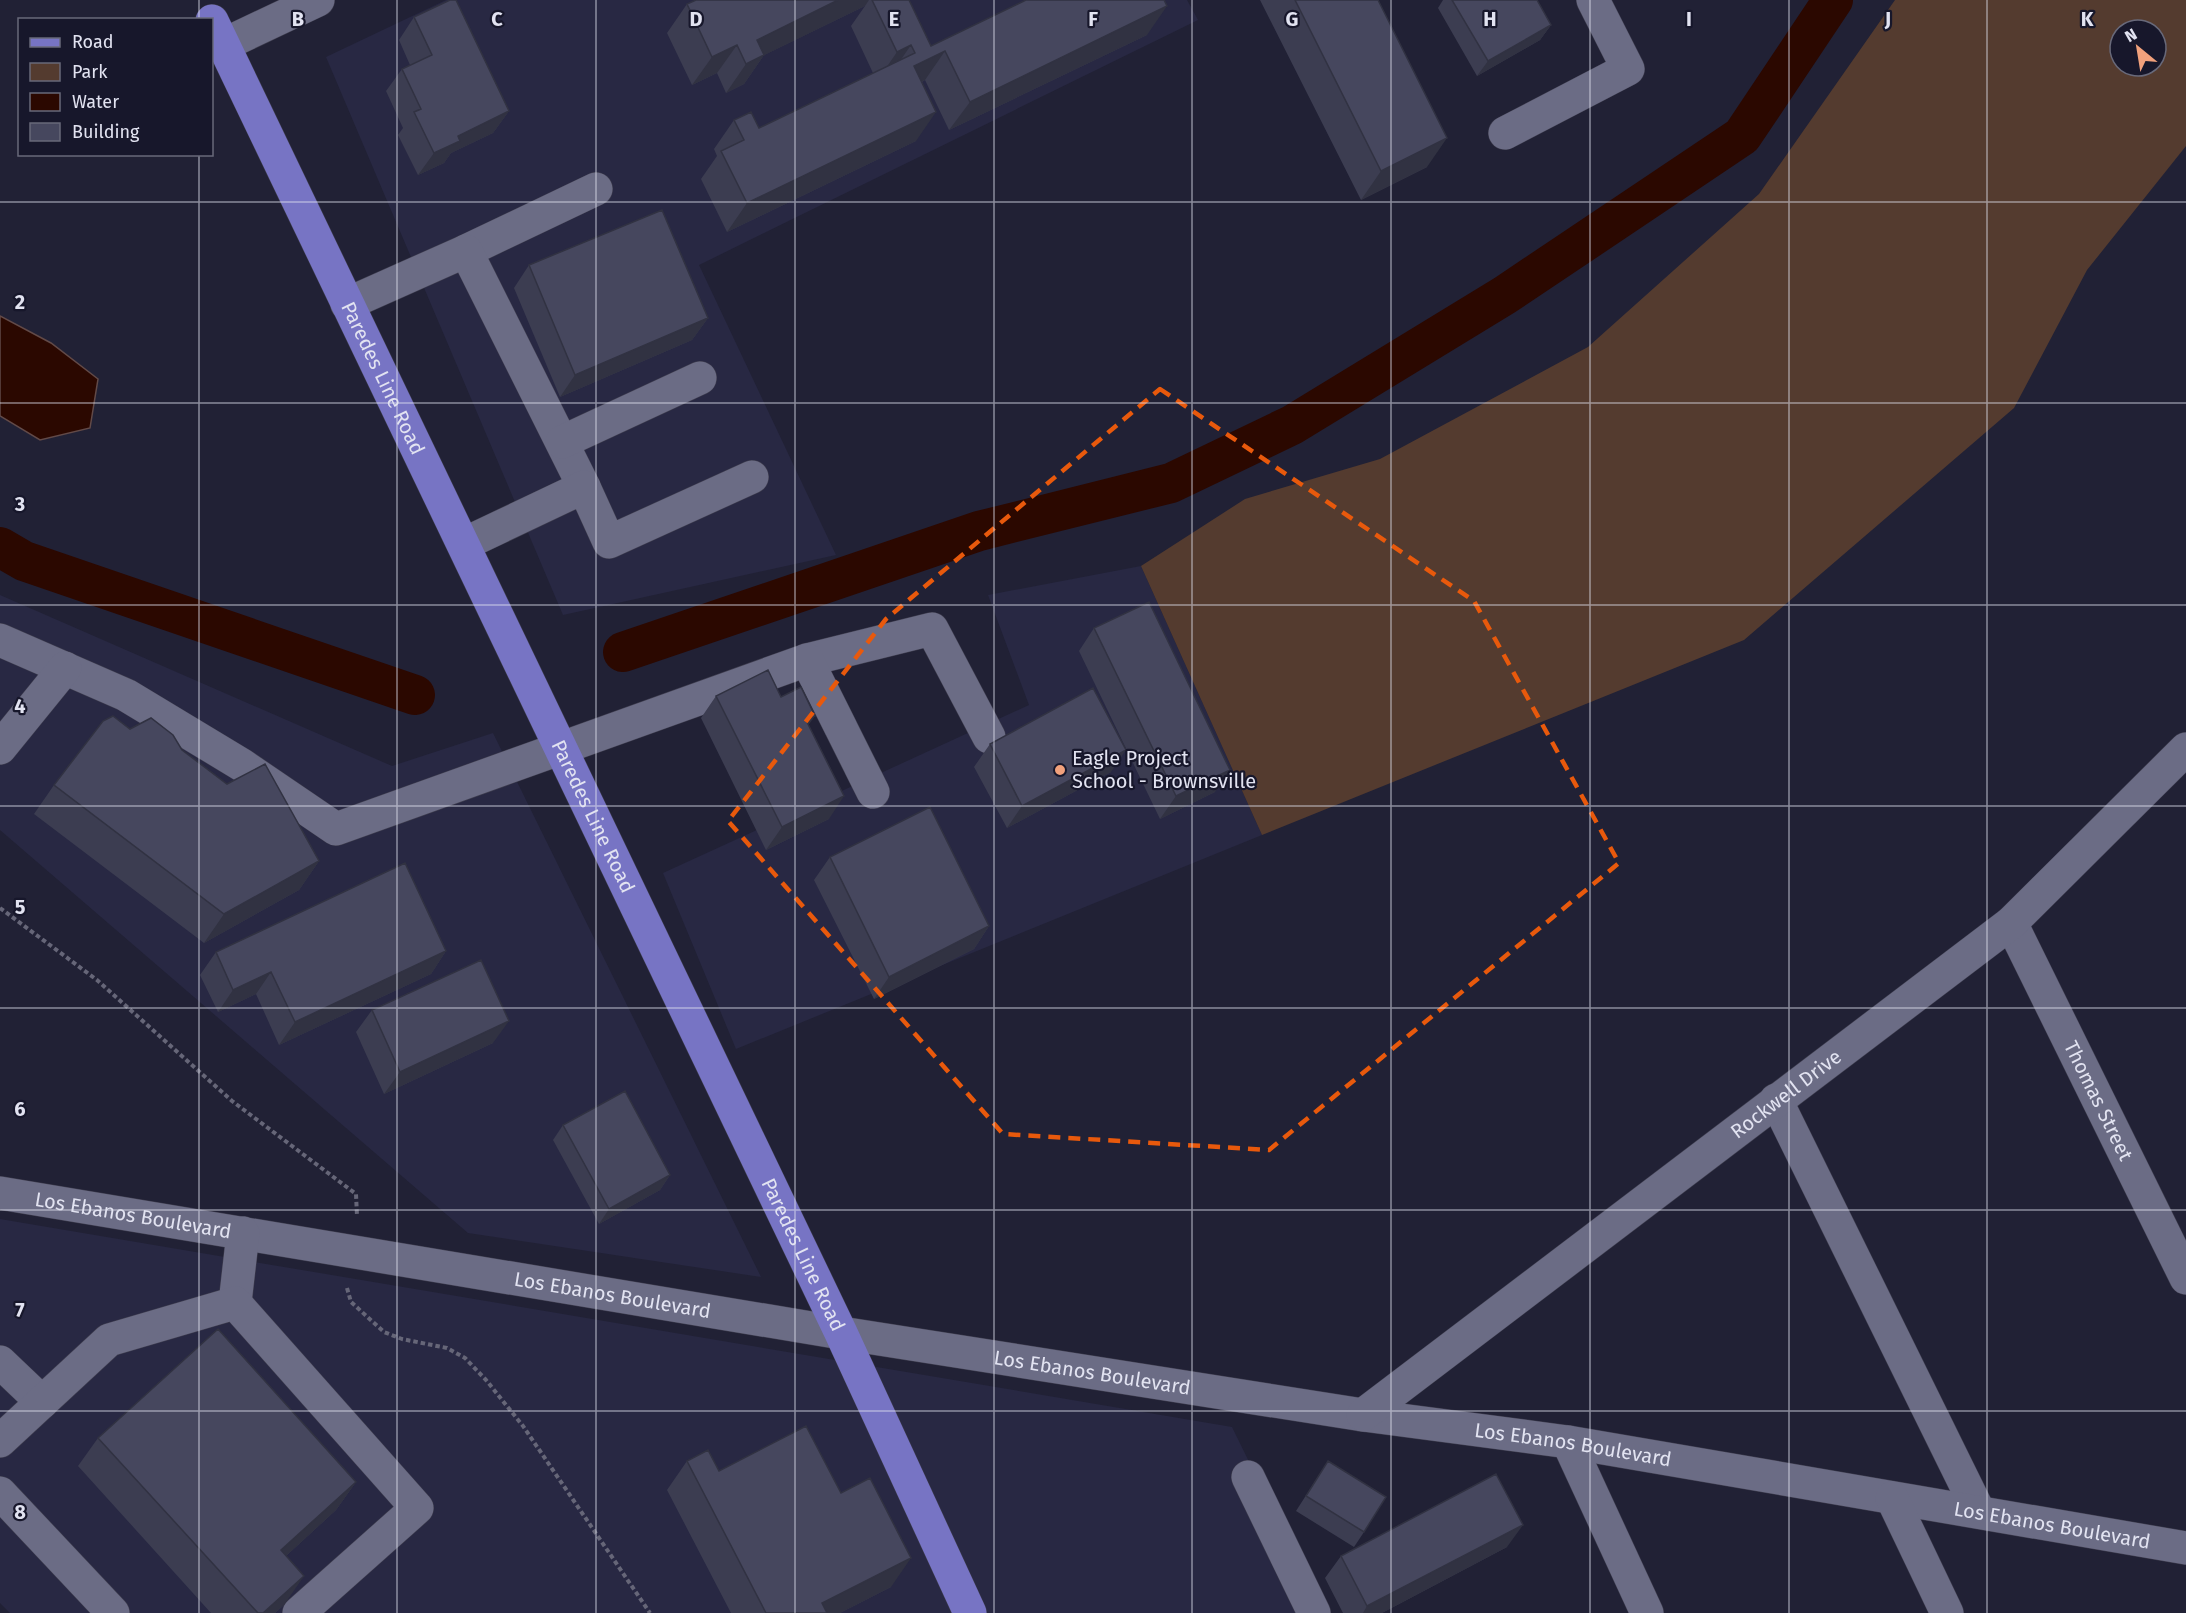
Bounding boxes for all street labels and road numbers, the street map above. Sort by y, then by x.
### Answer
street label: Paredes Line Road [336,298,430,458]
street label: Paredes Line Road [546,736,640,897]
street label: Thomas Street [2059,1037,2139,1165]
street label: Rockwell Drive [1726,1044,1846,1144]
street label: Paredes Line Road [757,1174,850,1335]
street label: Los Ebanos Boulevard [33,1187,233,1243]
street label: Los Ebanos Boulevard [513,1267,713,1323]
street label: Los Ebanos Boulevard [992,1345,1192,1400]
street label: Los Ebanos Boulevard [1473,1418,1673,1472]
street label: Los Ebanos Boulevard [1952,1496,2152,1554]

